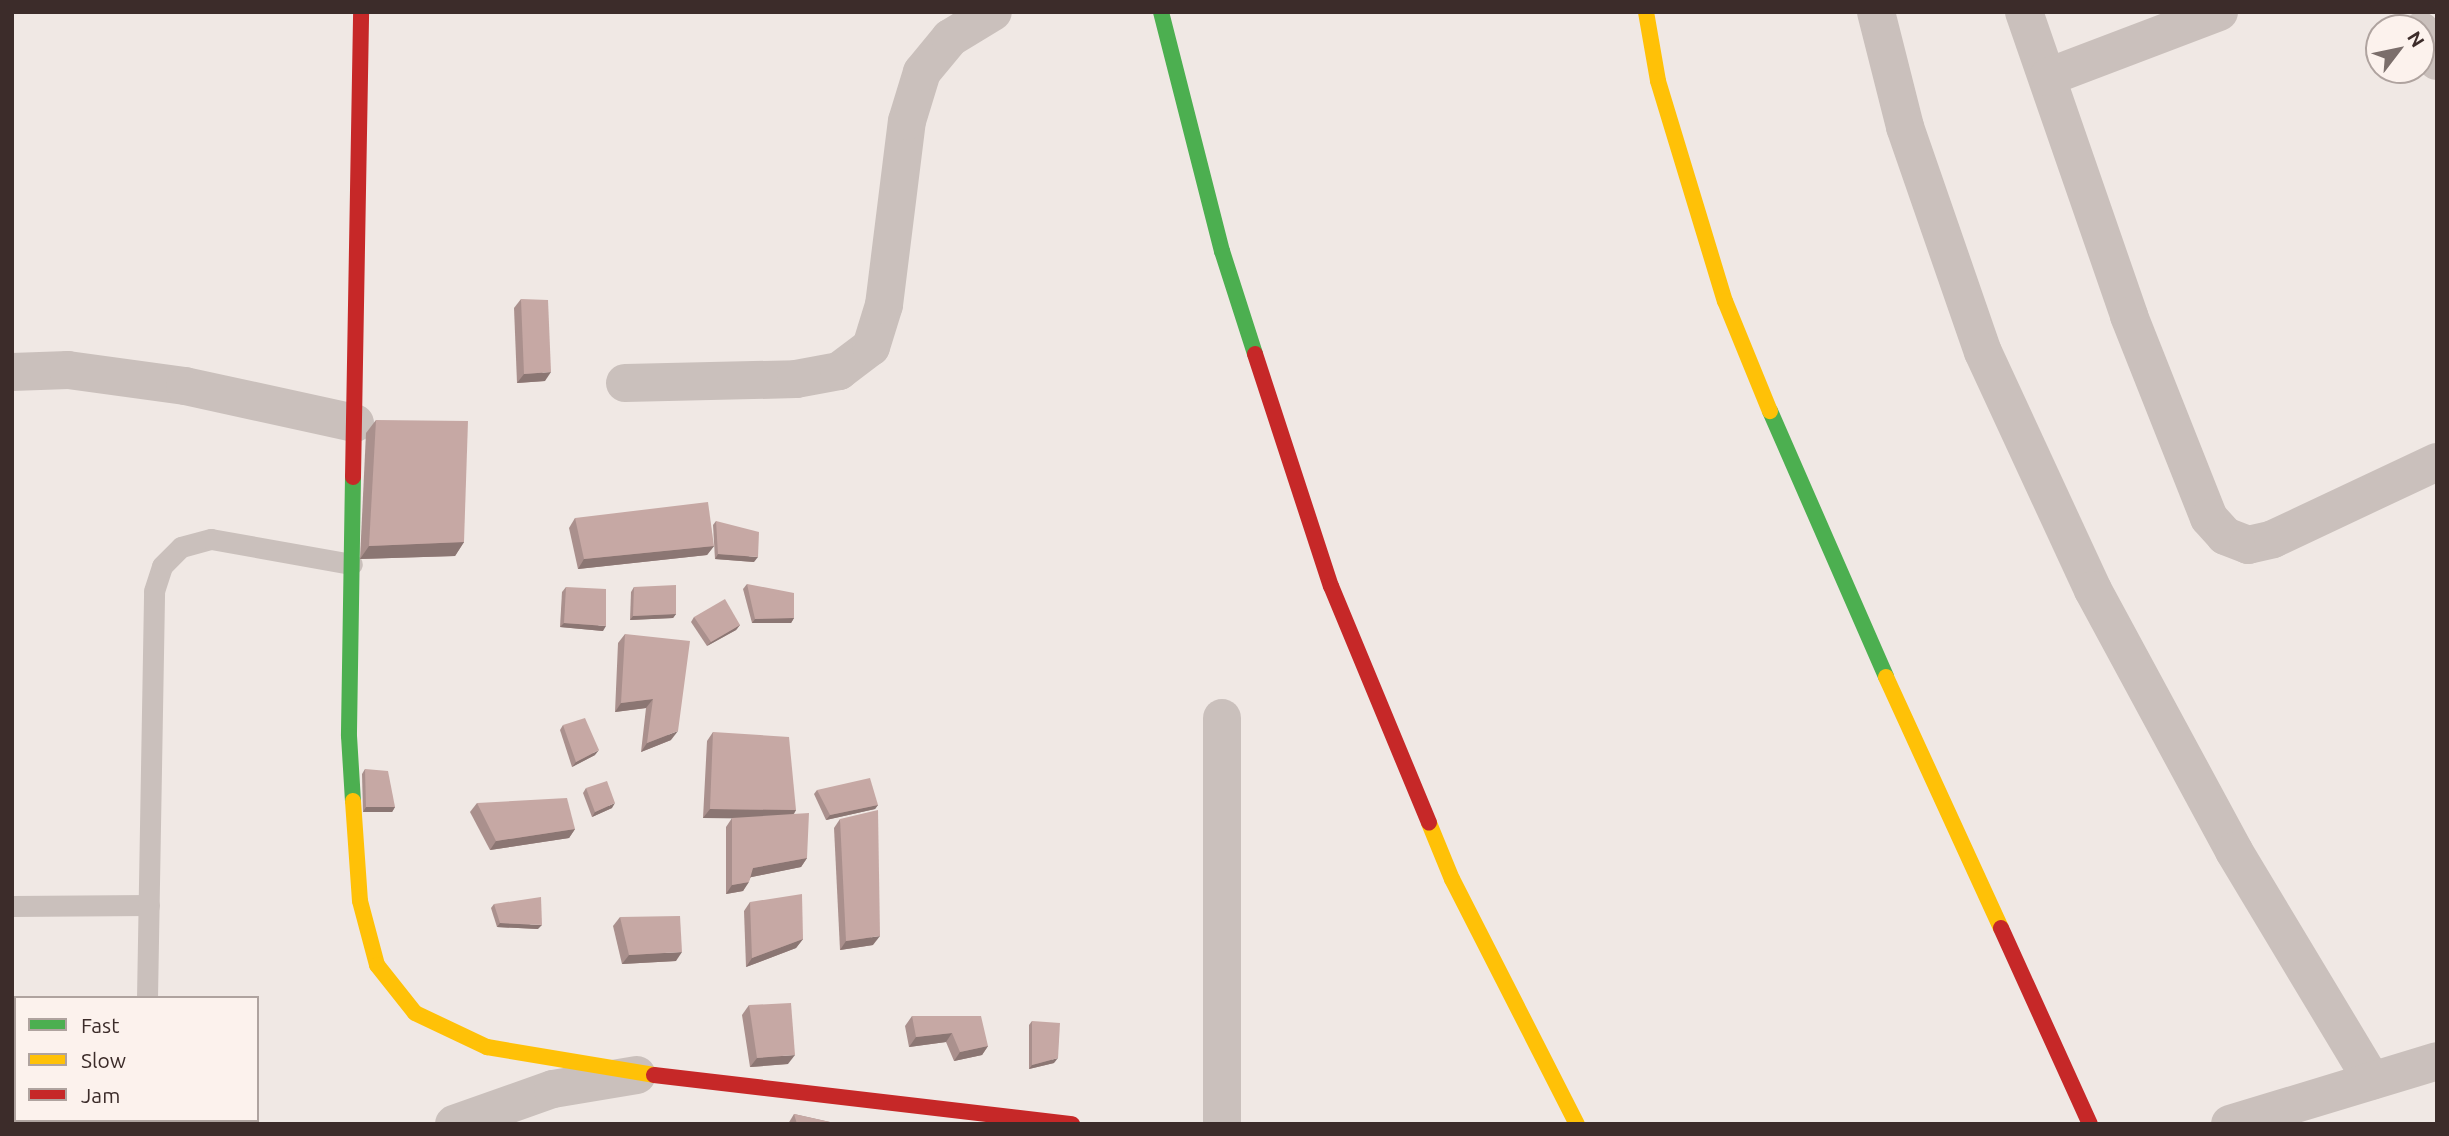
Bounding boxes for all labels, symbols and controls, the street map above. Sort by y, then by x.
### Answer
north arrow [2365,14,2435,84]
text: N [2403,27,2429,51]
legend [14,996,259,1122]
text: Fast [81,1013,119,1037]
text: Slow [81,1048,126,1072]
text: Jam [81,1083,120,1107]

